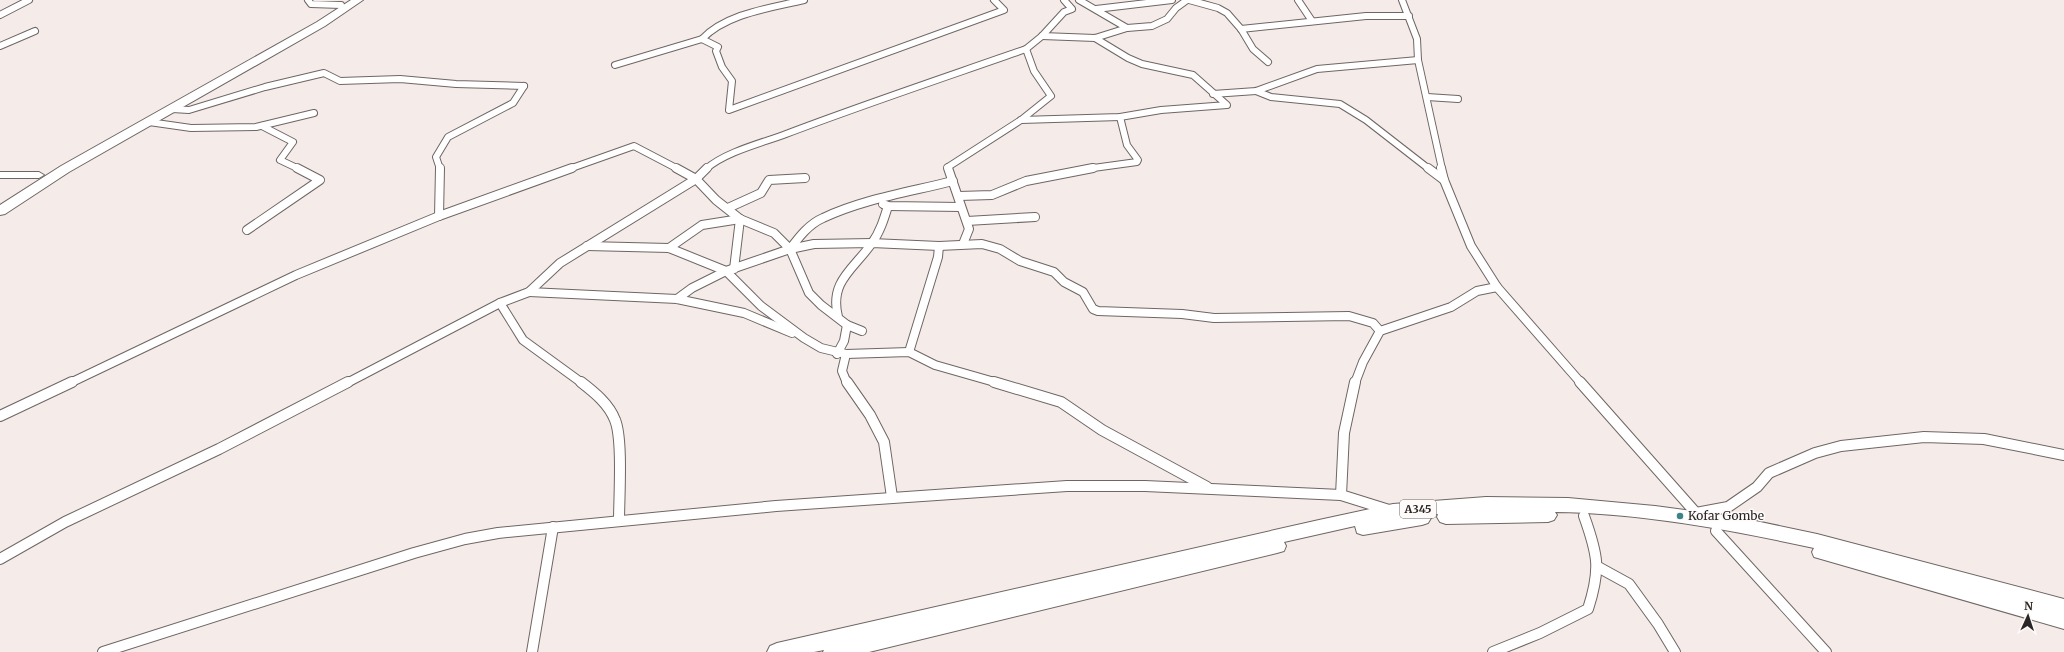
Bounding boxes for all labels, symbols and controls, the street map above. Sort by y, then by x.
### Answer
road number: A345 [1400,500,1436,518]
place label: Kofar Gombe [1688,508,1764,523]
marker: Kofar Gombe [1675,511,1685,521]
north arrow [2008,596,2048,636]
text: N [2024,599,2034,613]

